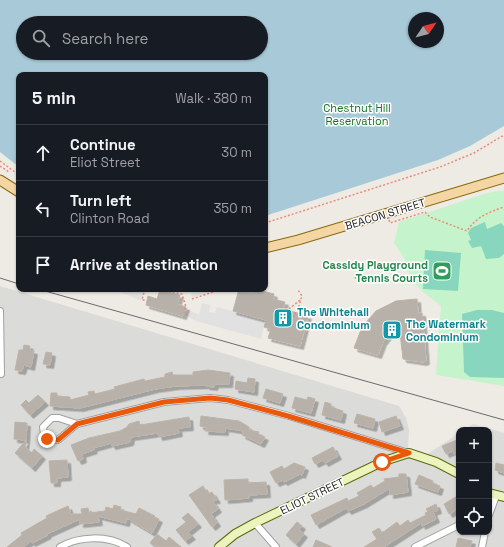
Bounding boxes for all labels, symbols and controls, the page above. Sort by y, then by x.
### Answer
north arrow [408,12,444,48]
search box [16,16,268,60]
icon: search [30,27,52,49]
text: Search here [62,29,148,48]
text: 5 min [32,87,76,109]
text: Walk · 380 m [175,90,252,107]
park label: Chestnut Hill Reservation [323,101,391,128]
text: Continue [70,135,136,154]
icon: ahead [32,142,54,164]
text: 30 m [221,144,252,161]
text: Eliot Street [70,154,141,171]
text: Turn left [70,191,132,210]
street label: BEACON STREET [343,195,427,233]
icon: left [32,198,54,220]
text: 350 m [214,200,252,217]
text: Clinton Road [70,210,150,227]
icon: arrive [32,254,54,276]
text: Arrive at destination [70,255,218,274]
place label: Cassidy Playground Tennis Courts [323,258,428,285]
sports icon: Cassidy Playground Tennis Courts [431,260,453,282]
place label: The Whitehall Condominium [297,305,370,332]
building icon: The Whitehall Condominium [272,307,294,329]
place label: The Watermark Condominium [406,317,487,344]
building icon: The Watermark Condominium [381,319,403,341]
map controls [456,427,492,535]
button: + [456,427,492,463]
route end [38,430,56,448]
route start [373,453,391,471]
button: − [456,463,492,499]
street label: ELIOT STREET [278,474,347,518]
button: locate [456,499,492,535]

